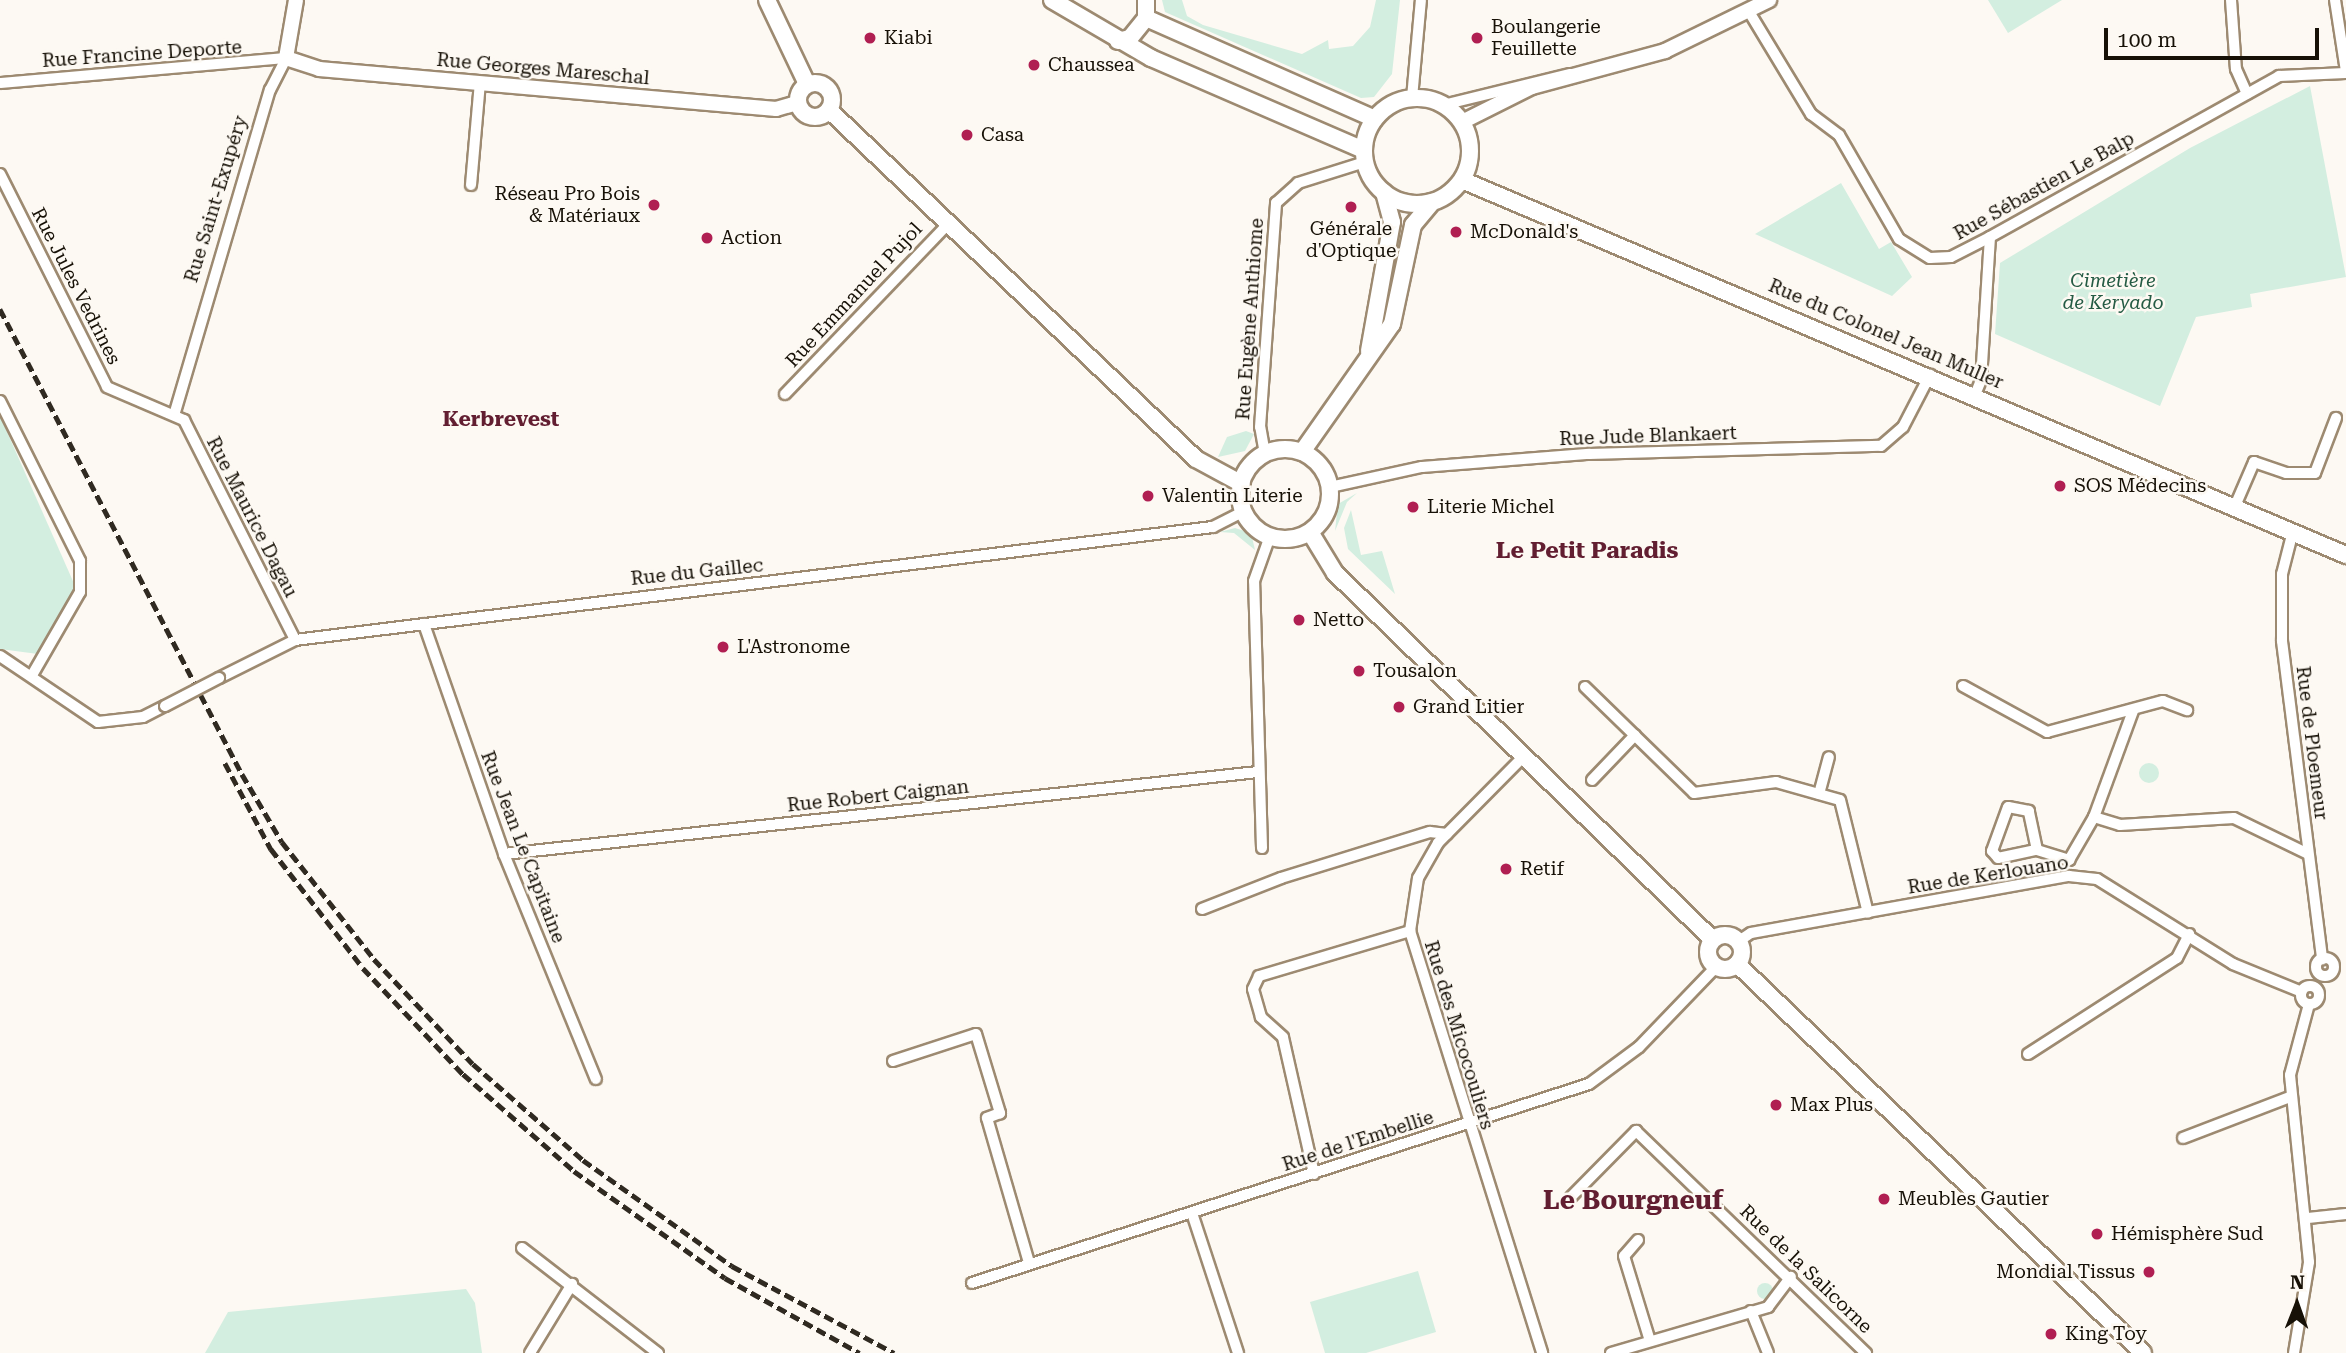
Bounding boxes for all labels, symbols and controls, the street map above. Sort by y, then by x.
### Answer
scale bar [2108,14,2323,58]
place label: Boulangerie Feuillette [1491,16,1601,60]
place label: Kiabi [884,27,933,49]
text: 100 m [2117,28,2177,52]
marker: Kiabi [862,30,878,46]
marker: Boulangerie Feuillette [1469,30,1485,46]
street label: Rue Francine Deporte [41,36,243,72]
street label: Rue Georges Mareschal [436,48,650,90]
place label: Chaussea [1048,54,1134,76]
marker: Chaussea [1026,57,1042,73]
street label: Rue Saint-Exupéry [180,113,252,285]
place label: Casa [981,124,1024,146]
marker: Casa [959,127,975,143]
street label: Rue Sébastien Le Balp [1950,127,2138,245]
place label: Réseau Pro Bois & Matériaux [494,183,640,227]
marker: Réseau Pro Bois & Matériaux [646,197,662,213]
marker: Générale d'Optique [1343,199,1359,215]
street label: Rue Jules Vedrines [27,204,125,368]
street label: Rue Eugène Anthiome [1232,217,1268,421]
street label: Rue Emmanuel Pujol [781,218,927,372]
place label: Générale d'Optique [1306,218,1396,262]
place label: McDonald's [1470,221,1578,243]
marker: McDonald's [1448,224,1464,240]
place label: Action [721,227,782,249]
marker: Action [699,230,715,246]
park label: Cimetière de Keryado [2062,270,2164,314]
street label: Rue du Colonel Jean Muller [1765,274,2007,394]
district label: Kerbrevest [443,406,559,432]
street label: Rue Jude Blankaert [1559,422,1737,450]
street label: Rue Maurice Dagau [202,433,302,601]
place label: SOS Médecins [2074,475,2206,497]
marker: SOS Médecins [2052,478,2068,494]
place label: Valentin Literie [1162,485,1303,507]
marker: Valentin Literie [1140,488,1156,504]
place label: Literie Michel [1427,496,1554,518]
marker: Literie Michel [1405,499,1421,515]
district label: Le Petit Paradis [1496,537,1678,565]
street label: Rue du Gaillec [630,554,764,590]
place label: Netto [1313,609,1364,631]
marker: Netto [1291,612,1307,628]
place label: L'Astronome [737,636,850,658]
marker: L'Astronome [715,639,731,655]
place label: Tousalon [1373,660,1457,682]
marker: Tousalon [1351,663,1367,679]
street label: Rue de Ploemeur [2291,665,2333,821]
place label: Grand Litier [1413,696,1524,718]
marker: Grand Litier [1391,699,1407,715]
street label: Rue Jean Le Capitaine [476,748,570,946]
street label: Rue Robert Caignan [786,775,970,817]
street label: Rue de Kerlouano [1906,851,2070,899]
place label: Retif [1520,858,1564,880]
marker: Retif [1498,861,1514,877]
street label: Rue des Micocouliers [1419,938,1499,1132]
place label: Max Plus [1790,1094,1873,1116]
marker: Max Plus [1768,1097,1784,1113]
street label: Rue de l'Embellie [1279,1106,1437,1176]
district label: Le Bourgneuf [1543,1185,1723,1217]
place label: Meubles Gautier [1898,1188,2049,1210]
marker: Meubles Gautier [1876,1191,1892,1207]
street label: Rue de la Salicorne [1735,1200,1877,1338]
place label: Hémisphère Sud [2111,1223,2263,1245]
marker: Hémisphère Sud [2089,1226,2105,1242]
place label: Mondial Tissus [1996,1261,2135,1283]
marker: Mondial Tissus [2141,1264,2157,1280]
north arrow [2262,1269,2332,1339]
text: N [2290,1271,2305,1294]
place label: King Toy [2065,1323,2147,1345]
marker: King Toy [2043,1326,2059,1342]

